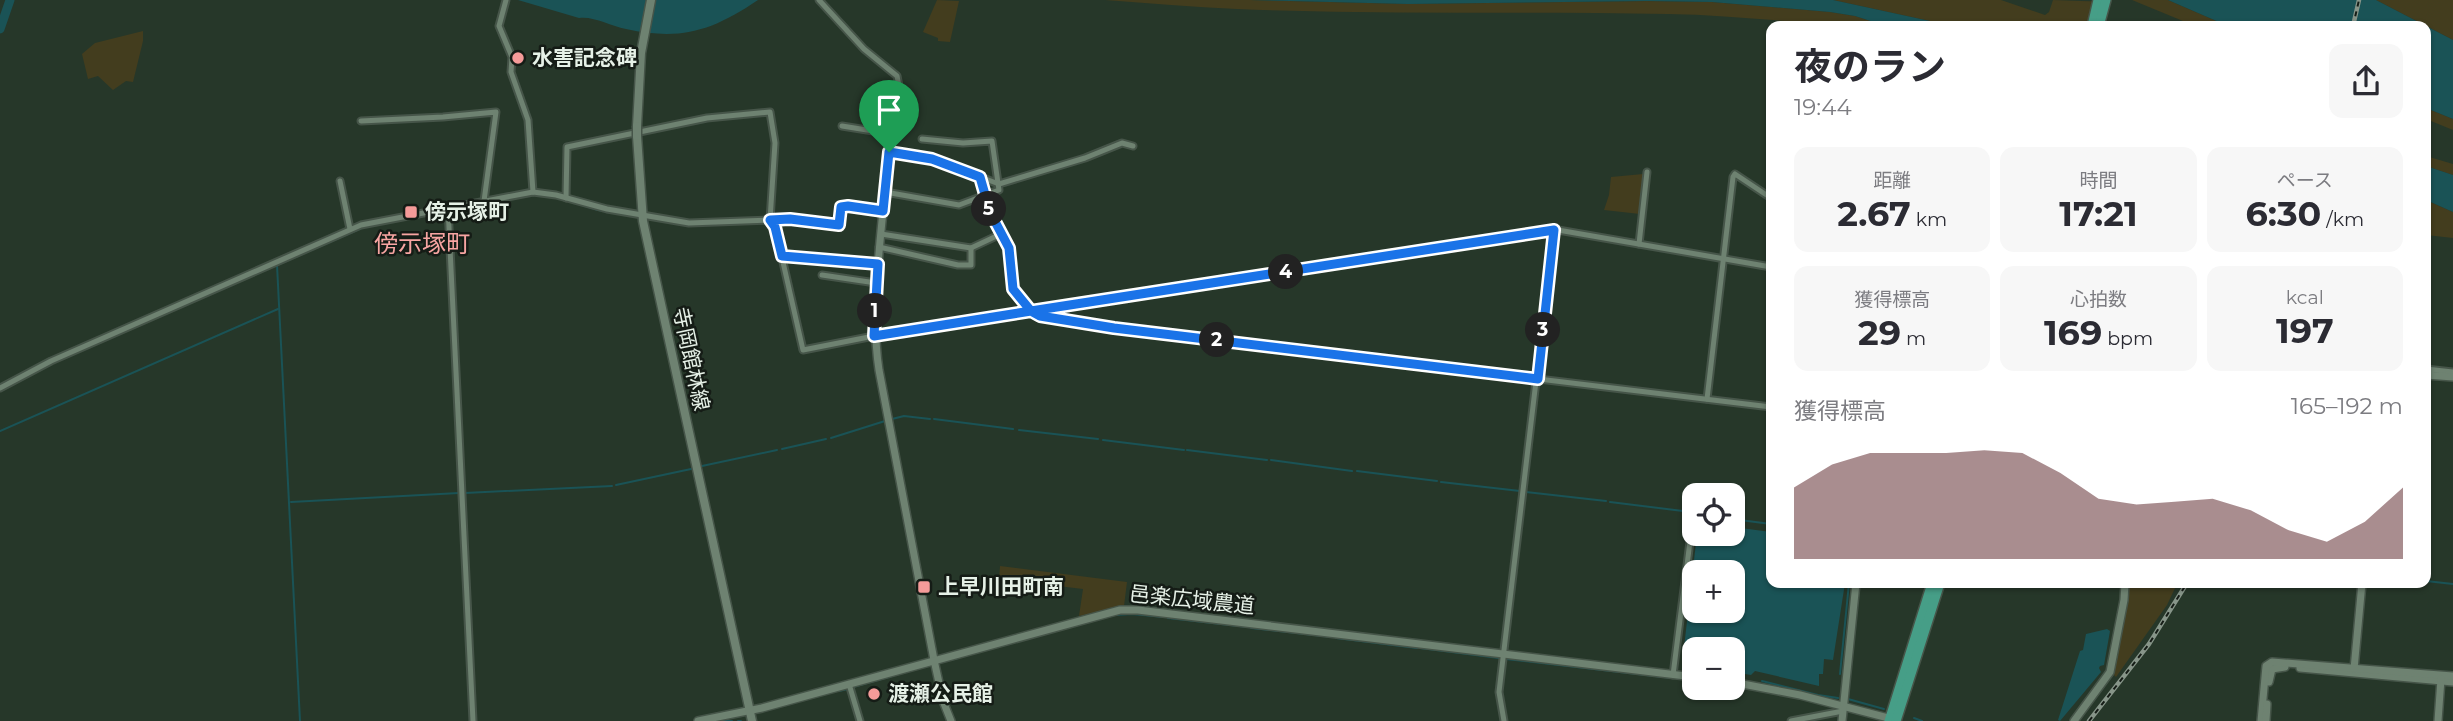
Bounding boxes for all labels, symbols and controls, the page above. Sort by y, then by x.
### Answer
text: 夜のラン [1794,43,1946,90]
button: share [2329,44,2403,118]
place label: 水害記念碑 [532,45,637,70]
marker: 水害記念碑 [510,50,526,66]
pin [859,80,919,152]
icon: arrive [870,91,908,129]
text: 19:44 [1794,93,1852,121]
text: 距離 [1873,169,1911,192]
text: 時間 [2079,169,2118,192]
text: ペース [2277,169,2333,192]
pin: 5 [972,192,1006,227]
text: 2.67 [1837,192,1911,235]
text: 17:21 [2059,192,2138,235]
text: 6:30 [2245,192,2321,235]
text: 5 [983,197,994,220]
place label: 傍示塚町 [425,199,509,224]
marker: 傍示塚町 [403,204,419,220]
text: km [1911,208,1947,231]
text: /km [2321,208,2364,231]
district label: 傍示塚町 [374,229,470,258]
pin: 4 [1268,254,1304,290]
text: 4 [1279,260,1292,283]
text: kcal [2286,286,2324,309]
text: 獲得標高 [1854,288,1930,311]
text: 心拍数 [2070,288,2127,311]
pin: 1 [858,294,892,328]
text: 1 [871,299,878,322]
street label: 寺岡館林線 [668,305,715,413]
text: 197 [2276,309,2334,352]
text: 29 [1858,311,1901,354]
text: 169 [2044,311,2102,354]
pin: 3 [1526,312,1560,348]
text: 3 [1537,318,1548,341]
pin: 2 [1200,322,1234,358]
text: m [1901,327,1926,350]
text: bpm [2102,327,2153,350]
text: 2 [1211,328,1222,351]
text: 165–192 m [2291,392,2403,420]
text: 獲得標高 [1794,397,1886,425]
map controls [1682,483,1745,700]
button: locate [1682,483,1745,546]
button: + [1682,560,1745,623]
place label: 上早川田町南 [938,574,1064,599]
marker: 上早川田町南 [916,579,932,595]
street label: 邑楽広域農道 [1128,580,1256,619]
button: − [1682,637,1745,700]
place label: 渡瀬公民館 [888,681,993,706]
marker: 渡瀬公民館 [866,686,882,702]

